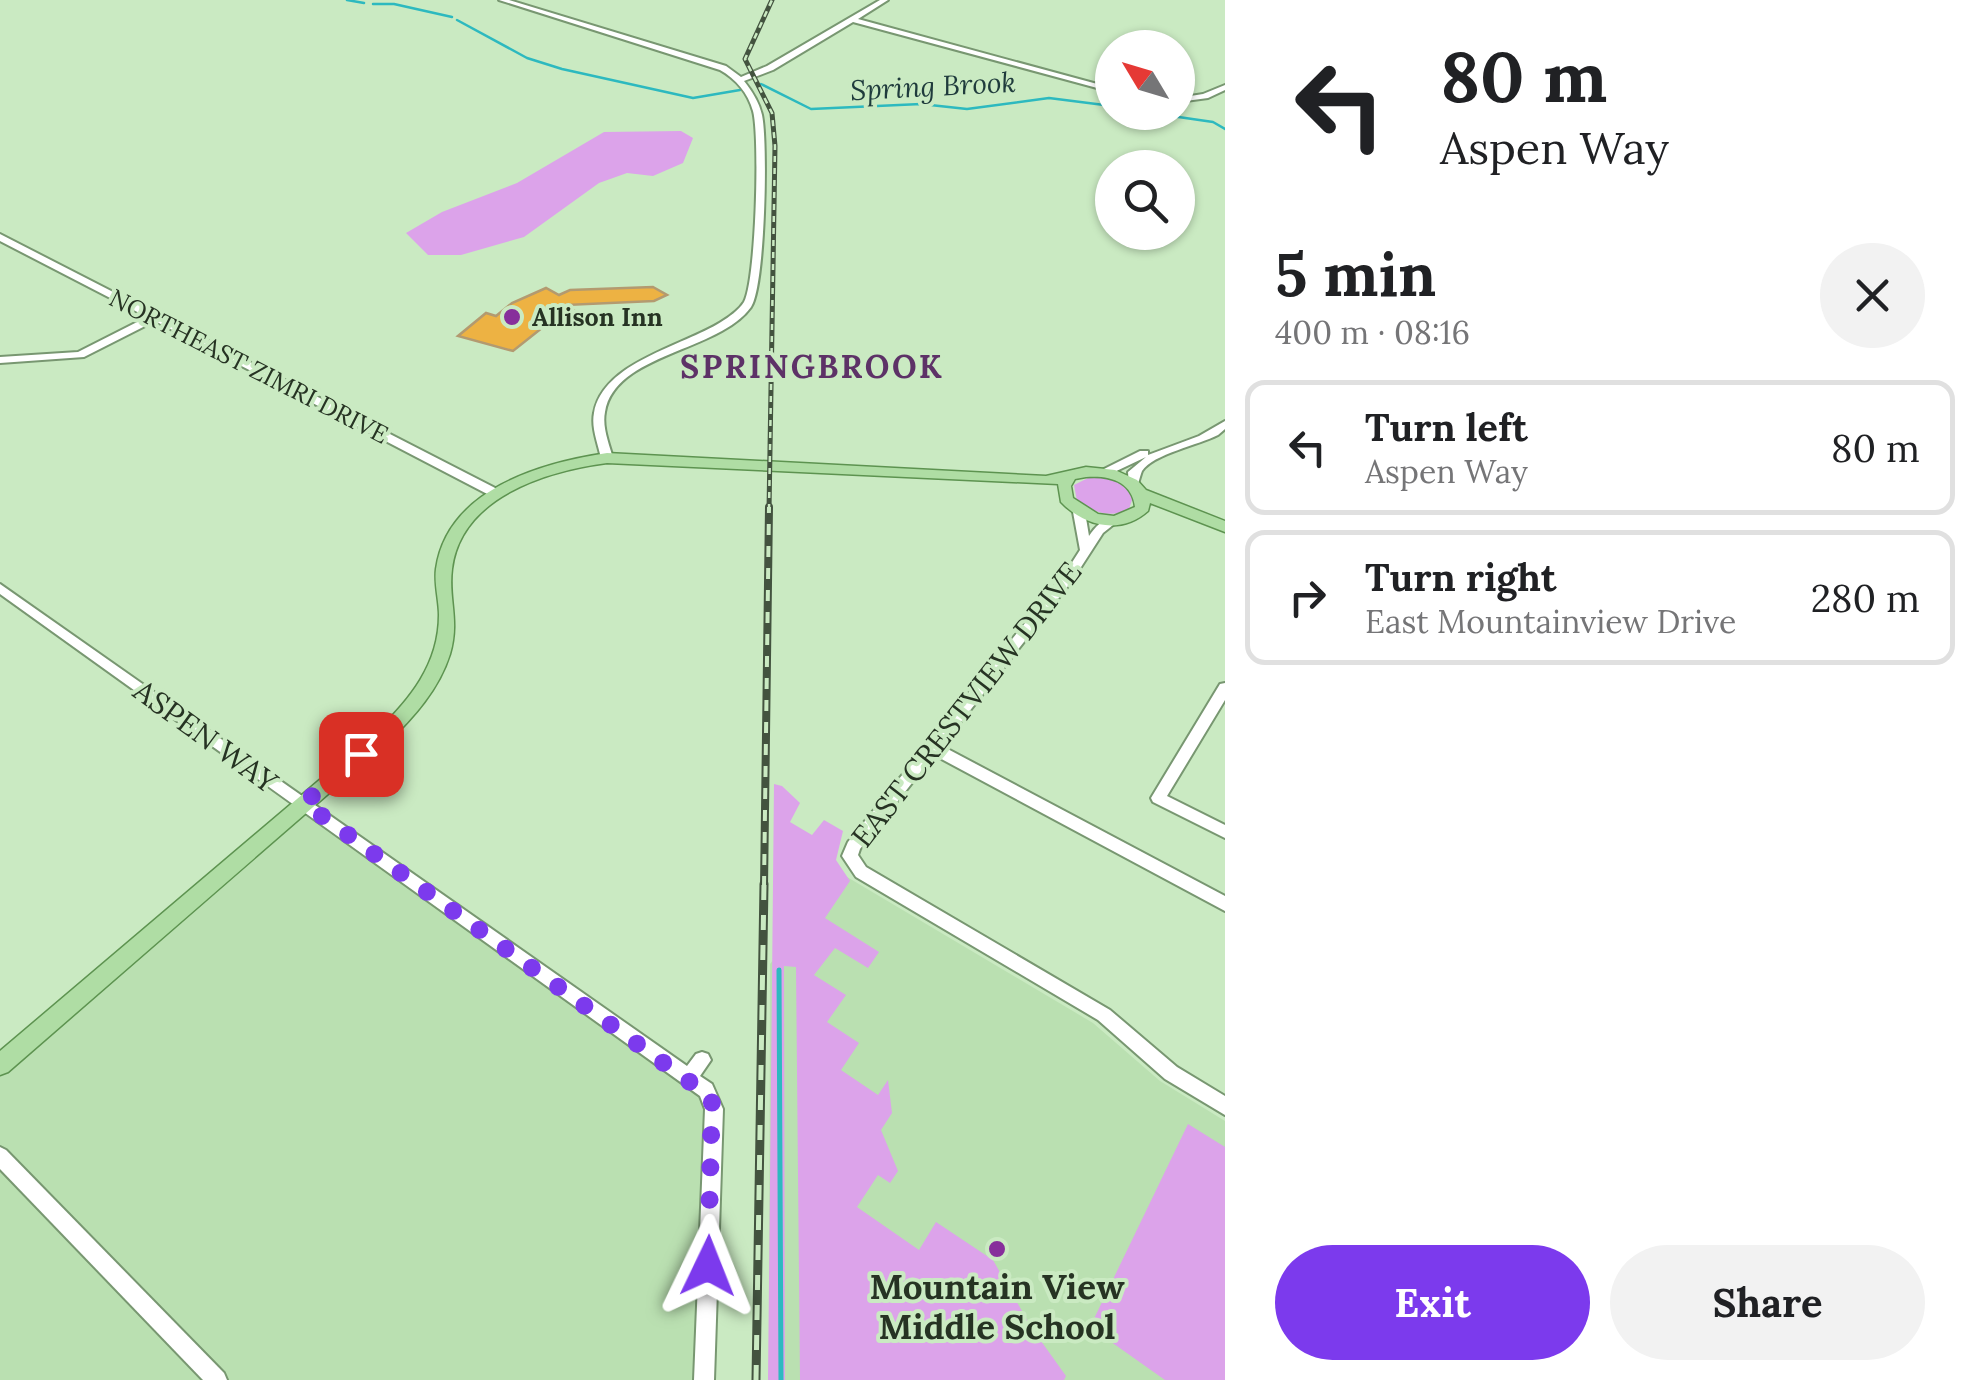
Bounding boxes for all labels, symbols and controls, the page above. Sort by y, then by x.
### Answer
north arrow [1095,30,1195,130]
map controls [1095,30,1195,250]
text: 80 m [1440,32,1607,121]
icon: left [1275,40,1405,170]
water label: Spring Brook [849,64,1017,108]
text: Aspen Way [1440,119,1669,176]
button: search [1095,150,1195,250]
text: 5 min [1275,236,1436,312]
button: close [1820,243,1925,348]
street label: NORTHEAST ZIMRI DRIVE [104,282,394,450]
place label: Allison Inn [532,301,663,333]
marker: Allison Inn [501,306,523,328]
text: 400 m · 08:16 [1275,312,1470,353]
district label: SPRINGBROOK [680,346,944,387]
text: Turn left [1365,403,1528,451]
icon: left [1280,420,1335,475]
text: 80 m [1831,424,1920,472]
text: Aspen Way [1365,451,1528,492]
text: Turn right [1365,553,1556,601]
street label: EAST CRESTVIEW DRIVE [843,554,1089,854]
icon: right [1280,570,1335,625]
text: 280 m [1811,574,1920,622]
text: East Mountainview Drive [1365,601,1736,642]
street label: ASPEN WAY [126,671,286,801]
pin [319,712,404,797]
icon: arrive [334,727,389,782]
position arrow [656,1214,760,1318]
marker: Mountain View Middle School [986,1238,1008,1260]
button: Exit [1275,1245,1590,1360]
button: Share [1610,1245,1925,1360]
place label: Mountain View Middle School [869,1264,1125,1349]

